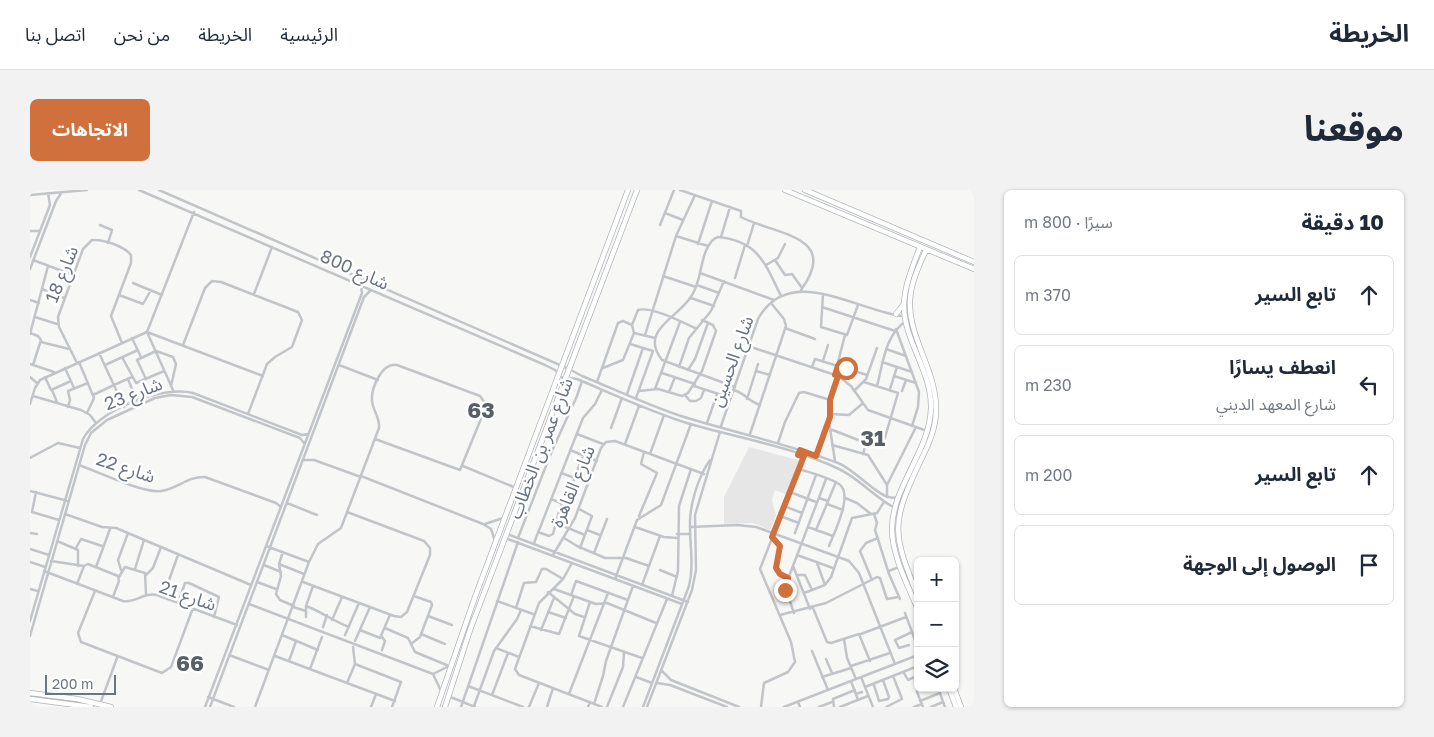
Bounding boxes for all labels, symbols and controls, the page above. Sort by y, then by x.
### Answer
text: الخريطة [1329,18,1409,47]
text: اتصل بنا [25,23,86,45]
text: من نحن [114,23,170,45]
text: الخريطة [198,23,252,45]
text: الرئيسية [280,23,338,45]
button: الاتجاهات [30,99,150,161]
text: موقعنا [1304,107,1404,149]
text: 10 دقيقة [1301,209,1384,235]
text: سيرًا · 800 m [1024,212,1113,232]
street label: شارع 18 [40,242,86,307]
street label: شارع 800 [316,244,393,298]
icon: ahead [1355,281,1383,309]
text: تابع السير [1255,282,1336,305]
text: 370 m [1025,285,1071,305]
street label: شارع الحسين [704,313,761,411]
text: انعطف يسارًا [1229,355,1336,378]
route start [835,357,858,380]
icon: left [1355,371,1383,399]
street label: شارع 23 [101,372,167,418]
street label: شارع عمر بن الخطاب [503,374,581,523]
text: 230 m [1025,375,1072,395]
text: شارع المعهد الديني [1216,394,1336,414]
district label: 63 [467,396,495,423]
district label: 31 [861,424,885,451]
street label: شارع القاهرة [545,442,603,532]
street label: شارع 22 [93,447,158,491]
icon: ahead [1355,461,1383,489]
text: تابع السير [1255,462,1336,485]
text: 200 m [1025,465,1072,485]
icon: arrive [1355,551,1383,579]
text: الوصول إلى الوجهة [1183,552,1336,575]
map controls [914,557,959,692]
button: + [914,557,959,602]
street label: شارع 21 [155,575,219,619]
route end [774,579,797,602]
button: − [914,602,959,647]
button: layers [914,647,959,692]
district label: 66 [176,649,204,676]
scale bar [45,672,116,695]
text: 200 m [52,675,93,692]

